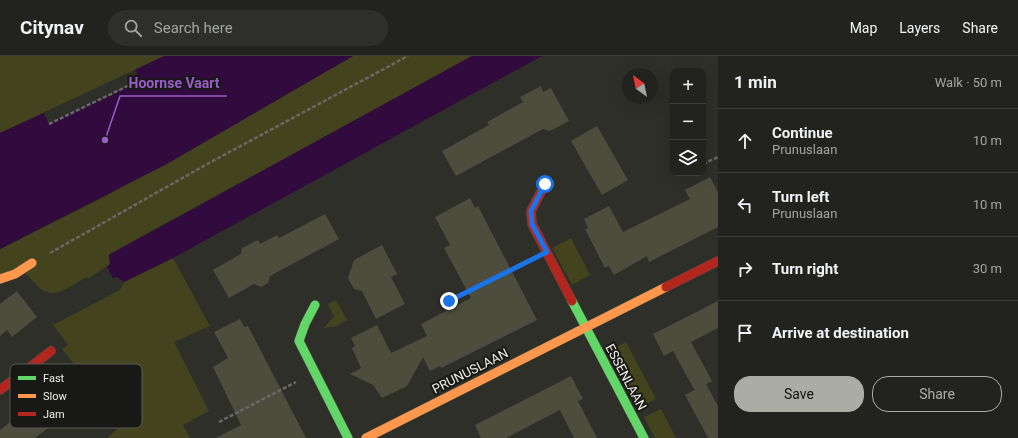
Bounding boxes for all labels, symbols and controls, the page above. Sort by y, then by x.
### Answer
search box [108,10,388,46]
text: Citynav [20,16,84,39]
icon: search [122,17,144,39]
text: Search here [154,19,233,37]
text: Map [850,20,877,36]
text: Layers [899,20,940,36]
text: Share [962,20,998,36]
north arrow [622,68,658,104]
map controls [670,68,706,176]
button: + [670,68,706,104]
callout: Hoornse Vaart [120,70,227,96]
text: 1 min [734,72,777,92]
text: Hoornse Vaart [129,75,220,91]
text: Walk · 50 m [935,75,1002,90]
button: − [670,104,706,140]
text: Continue [772,124,833,142]
icon: ahead [734,130,756,152]
text: 10 m [973,133,1002,148]
button: layers [670,140,706,176]
text: Prunuslaan [772,142,837,157]
route start [536,175,554,193]
text: Turn left [772,188,829,206]
icon: left [734,194,756,216]
text: 10 m [973,197,1002,212]
text: Prunuslaan [772,206,837,221]
icon: right [734,258,756,280]
text: Turn right [772,260,838,278]
text: 30 m [973,261,1002,276]
route end [440,292,458,310]
icon: arrive [734,322,756,344]
text: Arrive at destination [772,324,909,342]
street label: ESSENLAAN [602,341,650,413]
street label: PRUNUSLAAN [429,345,511,397]
legend [10,364,142,428]
text: Fast [43,372,65,385]
button: Save [734,376,864,412]
button: Share [872,376,1002,412]
text: Slow [43,390,67,403]
text: Jam [43,408,65,421]

